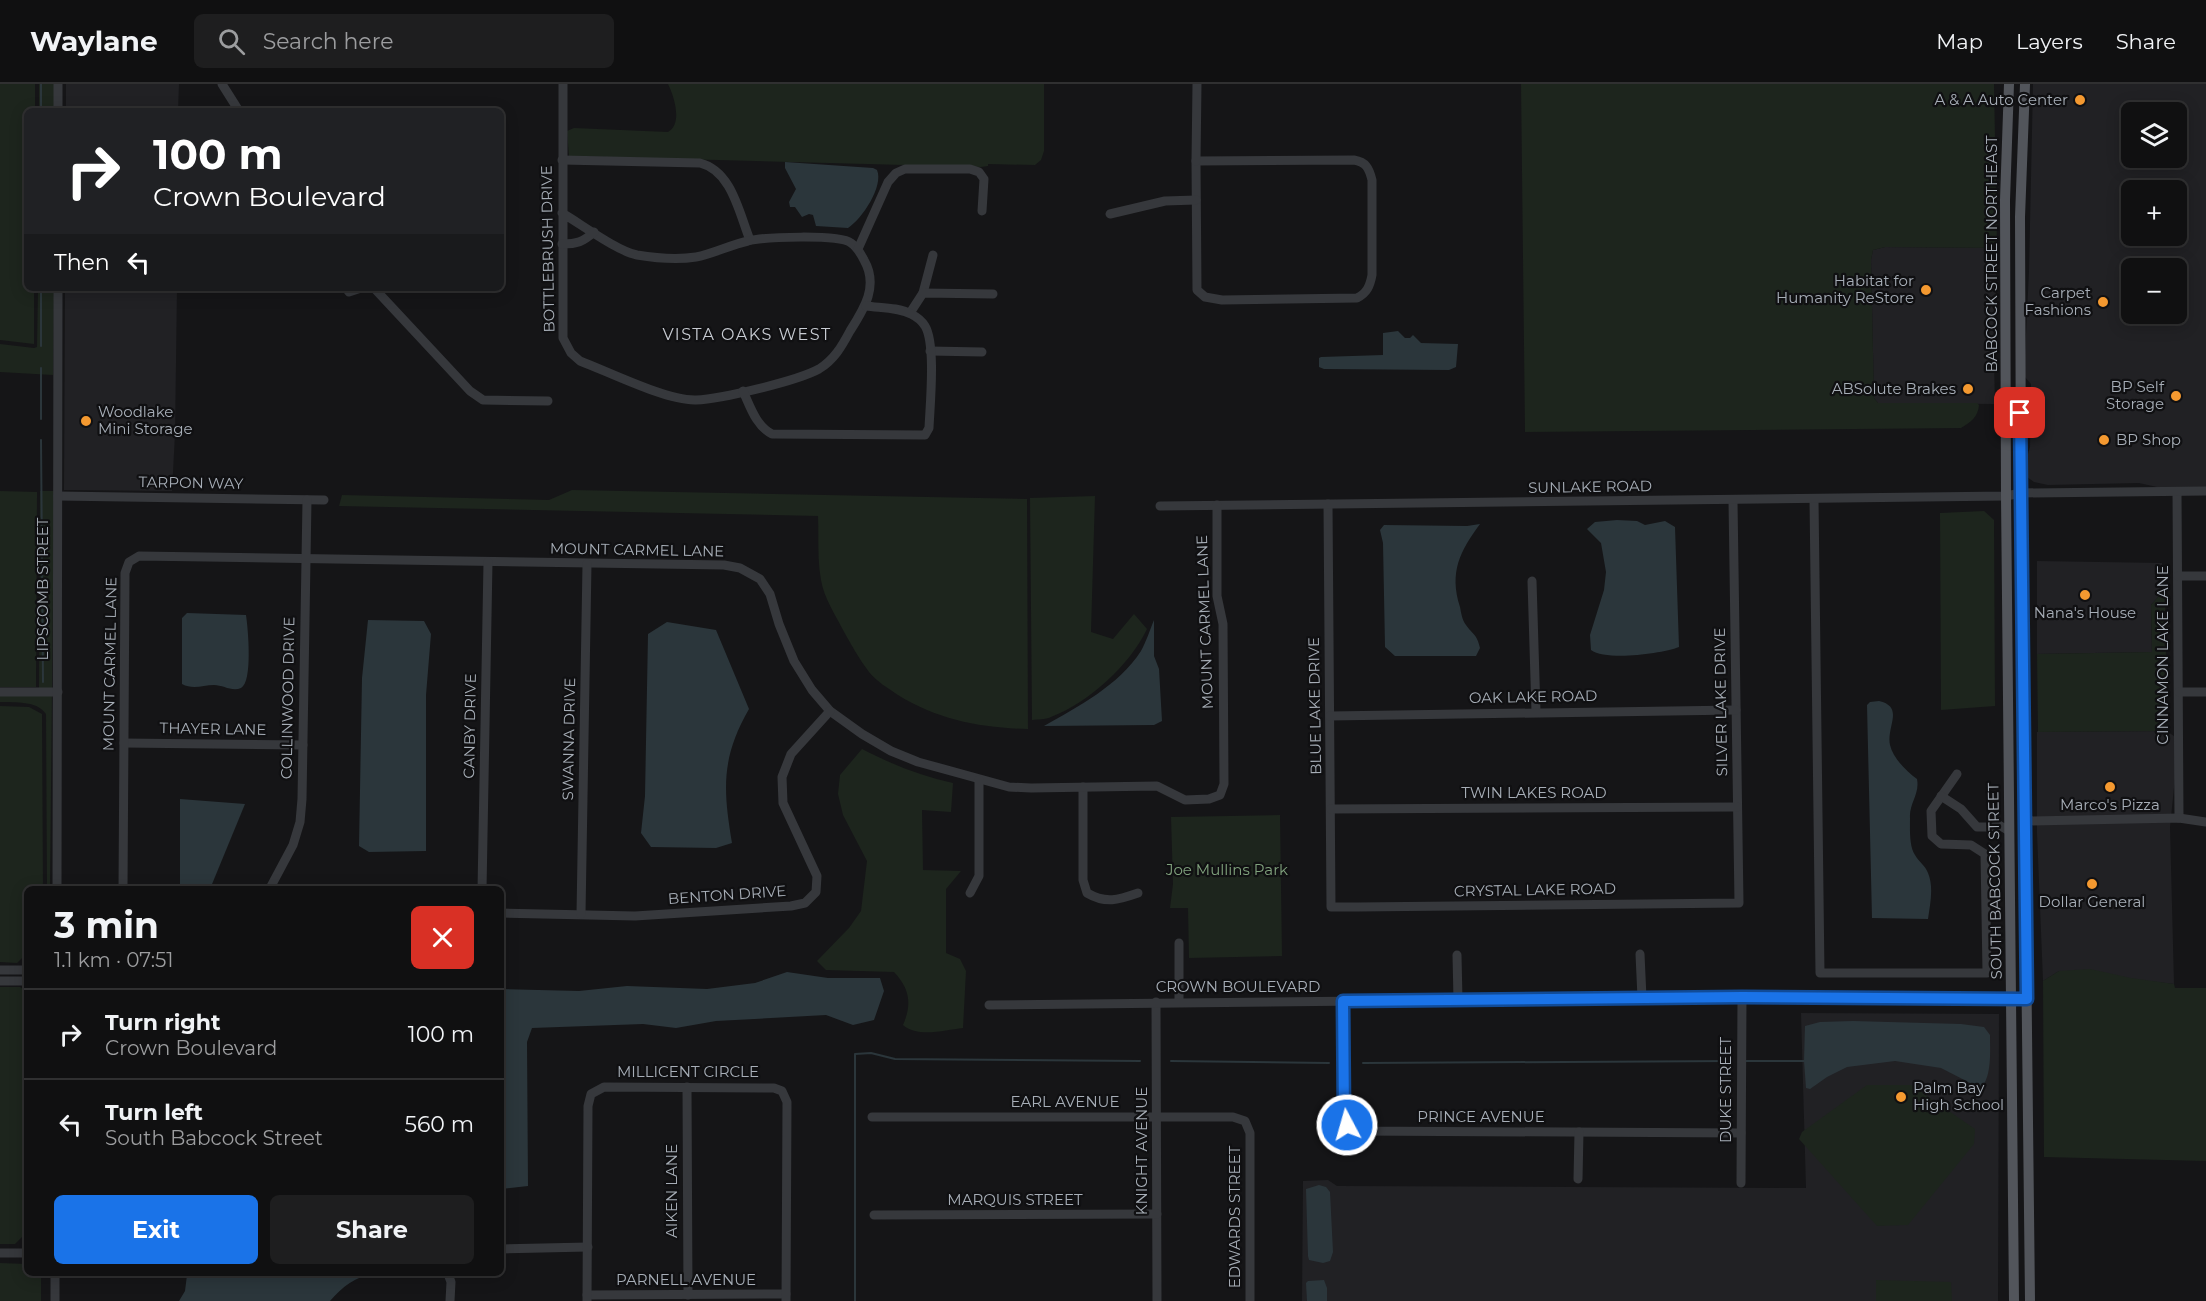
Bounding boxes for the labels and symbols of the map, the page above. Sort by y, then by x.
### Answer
place label: A & A Auto Center [1934,90,2068,109]
marker: A & A Auto Center [2073,93,2087,107]
street label: BABCOCK STREET NORTHEAST [1982,135,2001,373]
street label: BOTTLEBRUSH DRIVE [537,165,558,333]
place label: Habitat for Humanity ReStore [1776,271,1914,307]
marker: Habitat for Humanity ReStore [1919,283,1933,297]
place label: Carpet Fashions [2025,283,2091,319]
marker: Carpet Fashions [2096,295,2110,309]
district label: VISTA OAKS WEST [662,325,832,344]
place label: BP Self Storage [2106,377,2165,413]
place label: ABSolute Brakes [1832,379,1956,398]
marker: ABSolute Brakes [1961,382,1975,396]
pin [1994,387,2045,438]
marker: BP Self Storage [2169,389,2183,403]
place label: Woodlake Mini Storage [98,402,193,438]
marker: Woodlake Mini Storage [79,414,93,428]
place label: BP Shop [2116,430,2181,449]
marker: BP Shop [2097,433,2111,447]
street label: TARPON WAY [138,472,244,493]
street label: SUNLAKE ROAD [1528,476,1652,497]
street label: LIPSCOMB STREET [33,517,52,660]
street label: MOUNT CARMEL LANE [1192,535,1217,710]
street label: MOUNT CARMEL LANE [550,538,724,561]
street label: CINNAMON LAKE LANE [2153,565,2172,745]
street label: MOUNT CARMEL LANE [98,577,121,751]
marker: Nana's House [2078,588,2092,602]
place label: Nana's House [2034,603,2136,622]
street label: COLLINWOOD DRIVE [277,617,298,779]
street label: SILVER LAKE DRIVE [1710,627,1731,777]
street label: BLUE LAKE DRIVE [1304,637,1325,775]
street label: CANBY DRIVE [459,673,480,779]
street label: SWANNA DRIVE [558,677,579,801]
street label: OAK LAKE ROAD [1469,686,1597,707]
street label: THAYER LANE [159,718,267,739]
marker: Marco's Pizza [2103,780,2117,794]
street label: SOUTH BABCOCK STREET [1983,782,2006,979]
street label: TWIN LAKES ROAD [1461,783,1607,802]
place label: Marco's Pizza [2060,795,2160,814]
park label: Joe Mullins Park [1165,860,1288,879]
marker: Dollar General [2085,877,2099,891]
street label: CRYSTAL LAKE ROAD [1454,879,1616,900]
street label: BENTON DRIVE [667,881,787,908]
place label: Dollar General [2039,892,2145,911]
street label: CROWN BOULEVARD [1156,977,1320,996]
street label: DUKE STREET [1716,1037,1735,1143]
street label: MILLICENT CIRCLE [617,1062,759,1081]
place label: Palm Bay High School [1913,1078,2004,1114]
street label: KNIGHT AVENUE [1132,1087,1151,1215]
marker: Palm Bay High School [1894,1090,1908,1104]
street label: EARL AVENUE [1010,1092,1120,1111]
position arrow [1315,1093,1379,1157]
street label: PRINCE AVENUE [1417,1107,1545,1126]
street label: AIKEN LANE [662,1144,681,1238]
street label: EDWARDS STREET [1225,1145,1244,1288]
street label: MARQUIS STREET [947,1190,1083,1209]
street label: PARNELL AVENUE [616,1270,756,1289]

